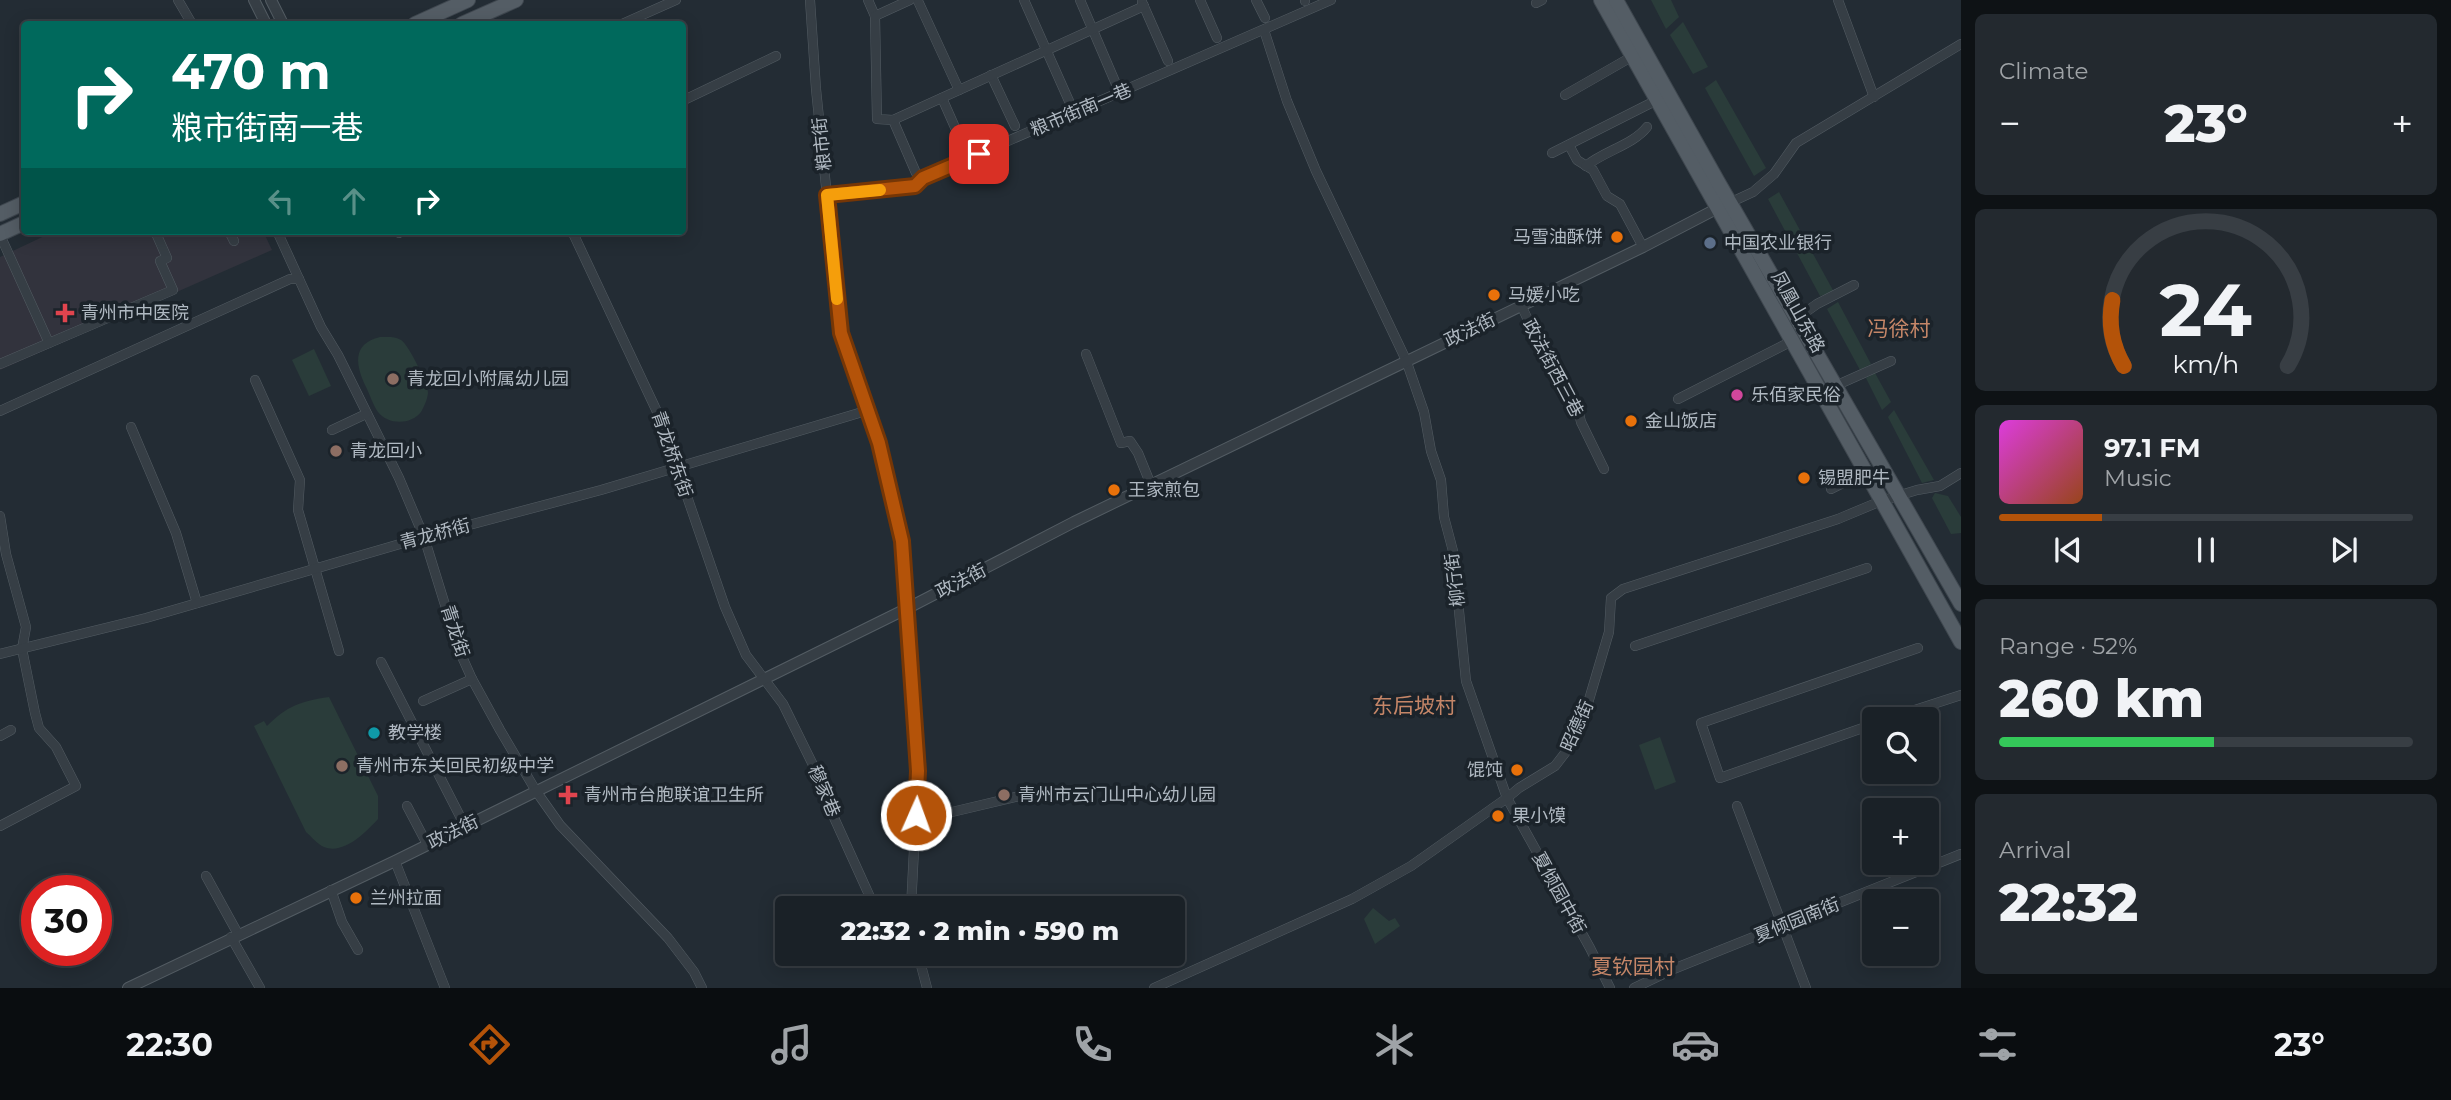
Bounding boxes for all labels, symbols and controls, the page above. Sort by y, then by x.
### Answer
text: 470 m [171,42,331,101]
icon: right [56,49,147,140]
text: Climate [1999,57,2088,85]
street label: 粮市街南一巷 [1027,79,1135,141]
text: 23° [2164,92,2248,155]
text: − [1999,100,2021,147]
text: + [2391,100,2413,147]
text: 粮市街南一巷 [171,108,363,147]
street label: 粮市街 [808,116,836,172]
pin [949,124,1009,184]
icon: arrive [960,135,998,173]
icon: left [262,182,300,220]
icon: ahead [335,182,373,220]
icon: right [408,182,446,220]
place label: 马雪油酥饼 [1513,226,1603,248]
marker: 马雪油酥饼 [1609,229,1625,245]
place label: 中国农业银行 [1724,232,1832,254]
marker: 中国农业银行 [1702,235,1718,251]
text: 24 [2160,266,2252,354]
street label: 凤凰山东路 [1767,267,1829,357]
place label: 马媛小吃 [1508,284,1580,306]
marker: 马媛小吃 [1486,287,1502,303]
place label: 青州市中医院 [81,302,189,324]
marker: 青州市中医院 [55,303,75,323]
street label: 政法街 [1441,308,1499,352]
street label: 政法街西三巷 [1518,315,1588,421]
district label: 冯徐村 [1868,316,1931,341]
text: km/h [2173,348,2239,378]
place label: 青龙回小附属幼儿园 [407,368,569,390]
marker: 青龙回小附属幼儿园 [385,371,401,387]
place label: 乐佰家民俗 [1751,384,1841,406]
marker: 乐佰家民俗 [1729,387,1745,403]
street label: 青龙桥东街 [647,408,697,500]
place label: 金山饭店 [1645,410,1717,432]
marker: 金山饭店 [1623,413,1639,429]
text: 97.1 FM [2104,432,2201,464]
place label: 青龙回小 [350,440,422,462]
marker: 青龙回小 [328,443,344,459]
text: Music [2104,464,2172,492]
place label: 锡盟肥牛 [1818,467,1890,489]
marker: 锡盟肥牛 [1796,470,1812,486]
place label: 王家煎包 [1128,479,1200,501]
marker: 王家煎包 [1106,482,1122,498]
street label: 青龙桥街 [397,514,473,554]
icon: previous [2049,531,2087,569]
icon: pause [2187,531,2225,569]
icon: next [2325,531,2363,569]
street label: 柳行街 [1441,552,1469,608]
street label: 政法街 [932,559,990,603]
street label: 青龙街 [436,602,474,660]
text: Range · 52% [1999,632,2137,660]
text: 260 km [1999,667,2204,730]
district label: 东后坡村 [1372,693,1456,718]
street label: 昭德街 [1556,697,1598,755]
map controls [1862,707,1939,966]
button: search [1862,707,1939,784]
place label: 教学楼 [388,722,442,744]
marker: 教学楼 [366,725,382,741]
place label: 青州市东关回民初级中学 [356,755,554,777]
marker: 青州市东关回民初级中学 [334,758,350,774]
place label: 馄饨 [1467,759,1503,781]
street label: 穆家巷 [803,762,845,820]
marker: 馄饨 [1509,762,1525,778]
position arrow [879,778,953,852]
place label: 青州市台胞联谊卫生所 [584,784,764,806]
place label: 青州市云门山中心幼儿园 [1018,784,1216,806]
marker: 青州市台胞联谊卫生所 [558,785,578,805]
marker: 青州市云门山中心幼儿园 [996,787,1012,803]
button: + [1862,798,1939,875]
place label: 果小馍 [1512,805,1566,827]
marker: 果小馍 [1490,808,1506,824]
street label: 政法街 [424,810,482,854]
text: Arrival [1999,836,2072,864]
street label: 夏倾园中街 [1528,848,1590,938]
text: 22:32 [1999,871,2138,934]
speed limit sign: 30 [21,875,112,966]
place label: 兰州拉面 [370,887,442,909]
button: − [1862,889,1939,966]
marker: 兰州拉面 [348,890,364,906]
street label: 夏倾园南街 [1751,893,1843,947]
text: 22:32 · 2 min · 590 m [841,915,1119,947]
district label: 夏钦园村 [1591,954,1675,979]
icon: directions [465,1020,514,1069]
icon: music [767,1020,816,1069]
icon: phone [1068,1020,1117,1069]
icon: climate [1370,1020,1419,1069]
icon: car [1671,1020,1720,1069]
icon: filters [1973,1020,2022,1069]
text: 22:30 [126,1025,213,1064]
text: 23° [2274,1025,2325,1064]

